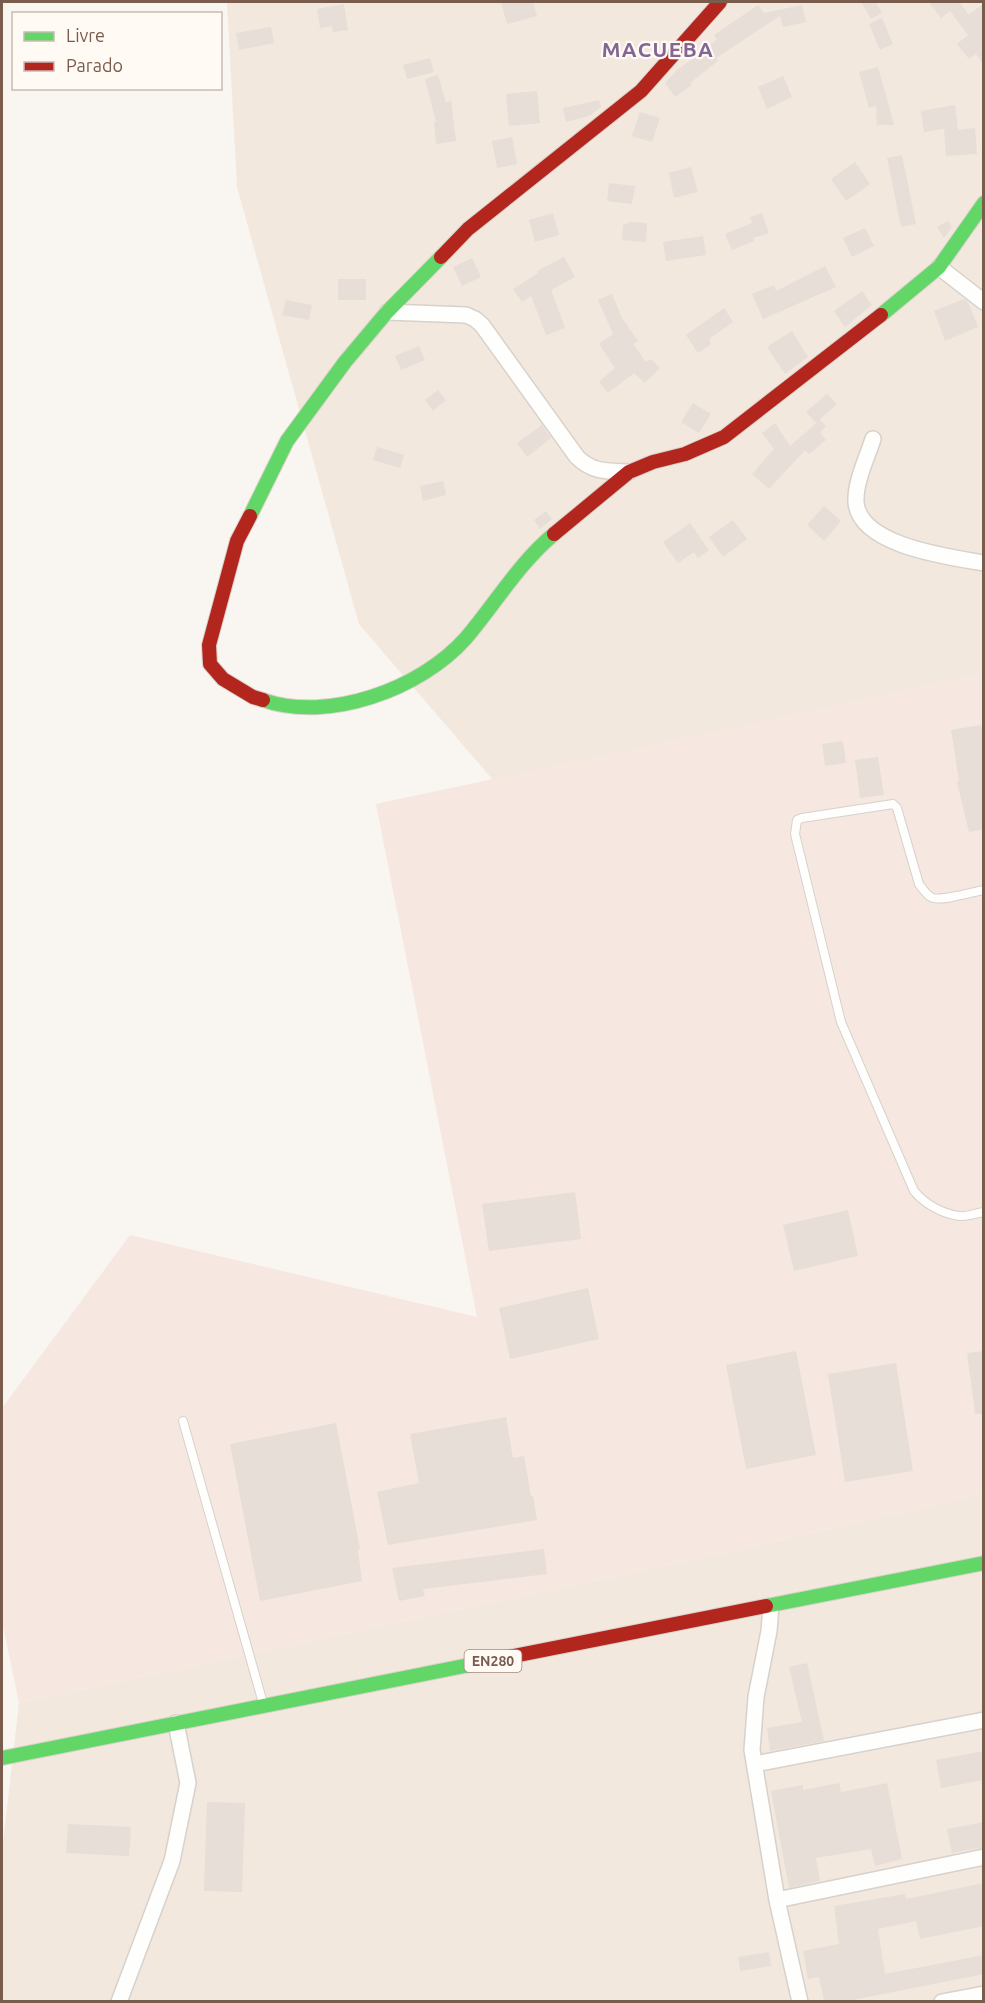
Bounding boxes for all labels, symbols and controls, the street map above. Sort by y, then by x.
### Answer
legend [12,12,222,90]
text: Livre [66,25,105,45]
district label: MACUEBA [602,37,714,61]
text: Parado [66,55,123,75]
road number: EN280 [464,1650,522,1672]

